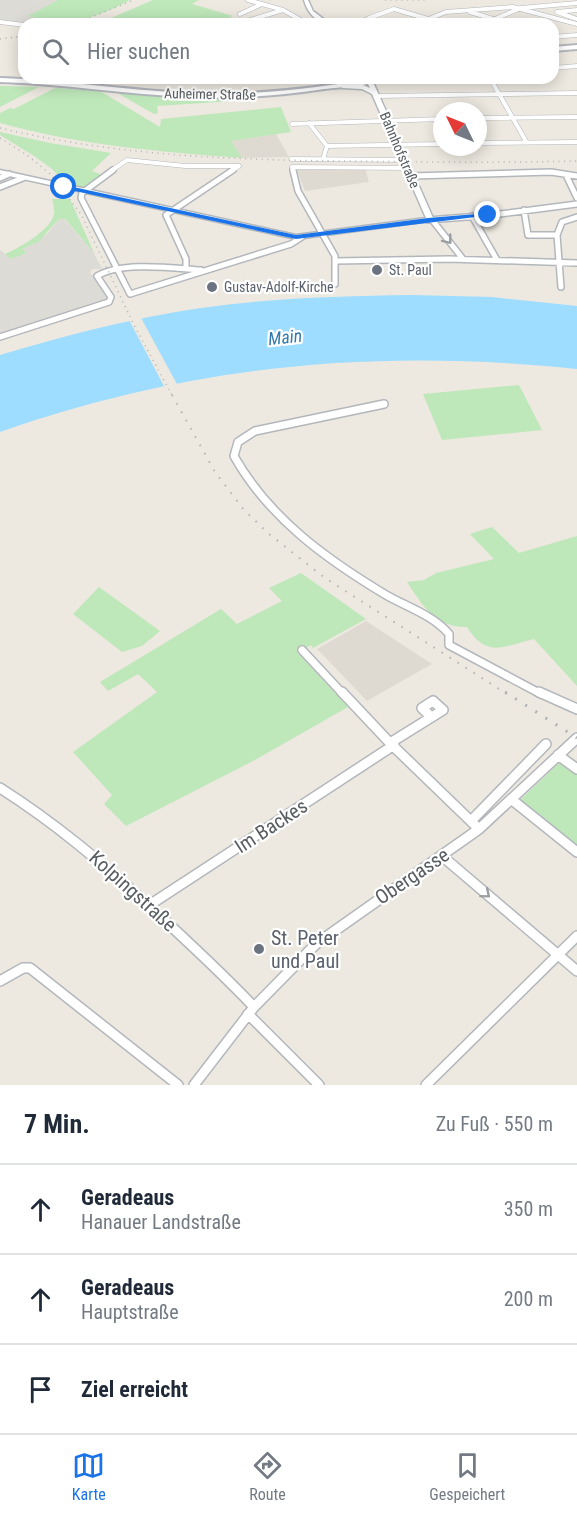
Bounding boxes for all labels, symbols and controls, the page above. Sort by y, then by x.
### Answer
search box [18,18,559,84]
icon: search [39,35,72,68]
text: Hier suchen [87,39,190,64]
street label: Auheimer Straße [164,85,256,103]
north arrow [433,102,487,156]
street label: Bahnhofstraße [377,109,423,191]
route start [50,173,76,199]
route end [474,201,500,227]
one-way arrow [441,233,452,244]
place label: St. Paul [389,262,432,278]
marker: St. Paul [370,263,384,277]
place label: Gustav-Adolf-Kirche [224,279,334,295]
marker: Gustav-Adolf-Kirche [205,280,219,294]
water label: Main [267,325,303,349]
street label: Im Backes [230,794,312,858]
street label: Obergasse [370,842,454,910]
street label: Kolpingstraße [84,845,182,937]
one-way arrow [479,886,490,897]
place label: St. Peter und Paul [271,926,340,973]
marker: St. Peter und Paul [252,942,266,956]
text: 7 Min. [24,1109,90,1139]
text: Zu Fuß · 550 m [436,1112,553,1136]
text: Geradeaus [81,1185,174,1210]
icon: ahead [24,1193,57,1226]
text: 350 m [504,1197,553,1221]
text: Hanauer Landstraße [81,1210,241,1234]
text: Geradeaus [81,1275,174,1300]
icon: ahead [24,1283,57,1316]
text: 200 m [504,1287,553,1311]
text: Hauptstraße [81,1300,179,1324]
icon: arrive [24,1373,57,1406]
text: Ziel erreicht [81,1377,188,1402]
tab: Karte [72,1449,106,1504]
tab: Route [249,1449,286,1504]
tab: Gespeichert [429,1449,505,1504]

